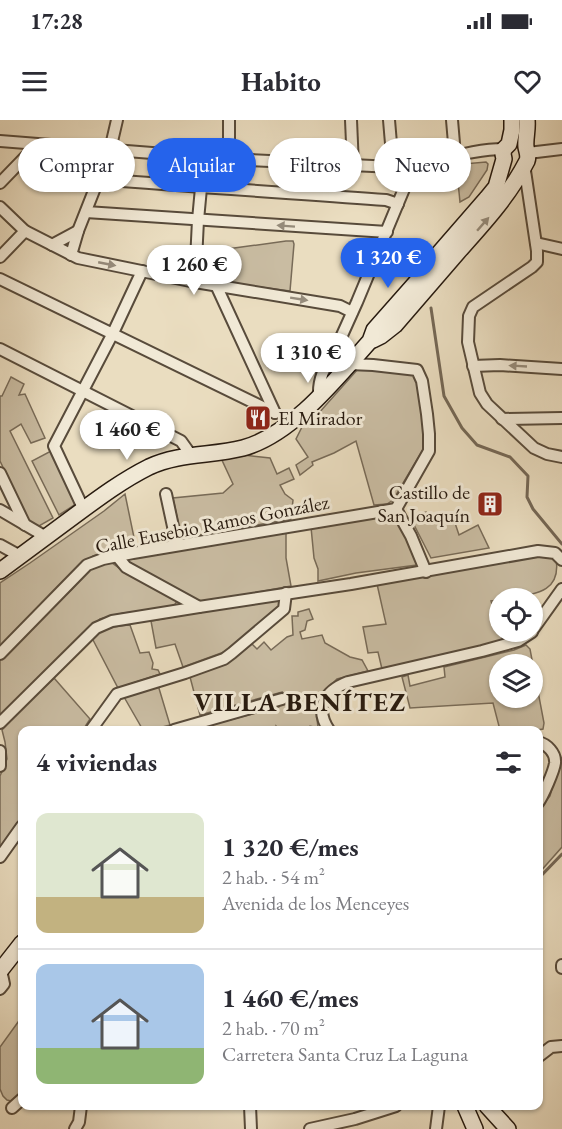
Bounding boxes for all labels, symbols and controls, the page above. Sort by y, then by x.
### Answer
text: 17:28 [30,7,83,36]
text: Habito [241,64,321,99]
icon: menu [18,65,51,98]
icon: heart [511,65,544,98]
chip: Comprar [18,138,135,192]
chip: Alquilar [147,138,256,192]
chip: Filtros [268,138,362,192]
chip: Nuevo [374,138,471,192]
one-way arrow [476,217,489,232]
one-way arrow [277,221,296,230]
pin: 1 320 € [333,238,443,289]
text: 1 320 € [355,244,421,270]
pin: 1 260 € [139,245,249,296]
text: 1 260 € [161,251,227,277]
one-way arrow [97,260,116,269]
one-way arrow [289,295,308,304]
pin: 1 310 € [253,333,363,384]
text: 1 310 € [275,339,341,365]
one-way arrow [508,361,527,371]
restaurant icon: El Mirador [243,403,273,433]
place label: El Mirador [278,405,363,431]
pin: 1 460 € [72,410,182,461]
text: 1 460 € [94,416,160,442]
place label: Castillo de San Joaquín [377,479,470,528]
street label: Calle Eusebio Ramos González [93,488,332,559]
building icon: Castillo de San Joaquín [475,489,505,519]
map controls [489,588,543,708]
button: locate [489,588,543,642]
button: layers [489,654,543,708]
district label: VILLA BENÍTEZ [194,685,406,719]
text: 4 viviendas [36,745,157,779]
icon: filters [492,746,525,779]
text: 1 320 €/mes [222,830,359,864]
icon: home [84,837,156,909]
text: 2 hab. · 54 m² [222,864,325,890]
text: Avenida de los Menceyes [222,890,409,916]
text: 1 460 €/mes [222,981,359,1015]
icon: home [84,988,156,1060]
text: 2 hab. · 70 m² [222,1015,325,1041]
text: Carretera Santa Cruz La Laguna [222,1041,468,1067]

